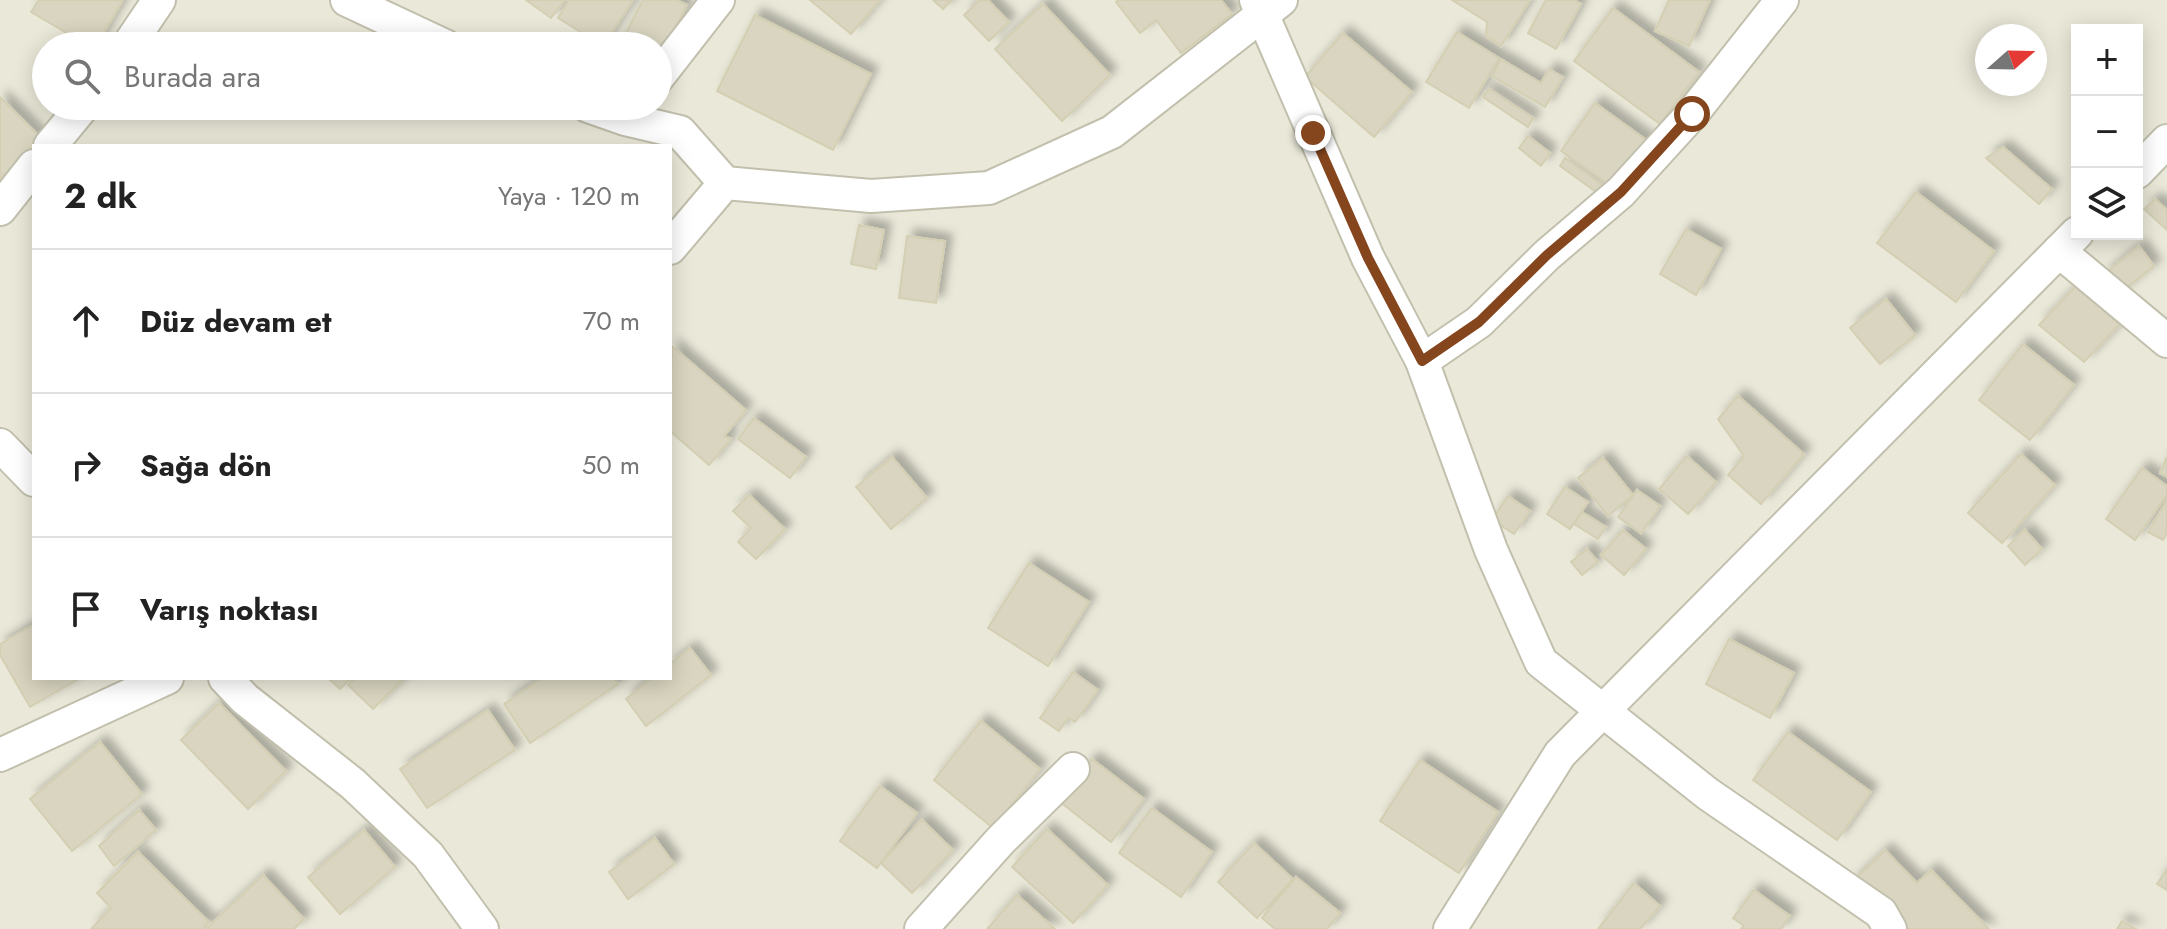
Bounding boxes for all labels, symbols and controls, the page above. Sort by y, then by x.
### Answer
north arrow [1975,24,2047,96]
map controls [2071,24,2143,240]
button: + [2071,24,2143,96]
search box [32,32,672,120]
icon: search [60,54,104,98]
text: Burada ara [124,55,261,98]
route start [1674,96,1710,132]
button: − [2071,96,2143,168]
route end [1295,115,1331,151]
button: layers [2071,168,2143,240]
text: 2 dk [64,172,137,221]
text: Yaya · 120 m [498,177,640,215]
icon: ahead [64,299,108,343]
text: Düz devam et [140,300,331,343]
text: 70 m [583,302,640,340]
icon: right [64,443,108,487]
text: Sağa dön [140,444,272,487]
text: 50 m [582,446,640,484]
icon: arrive [64,587,108,631]
text: Varış noktası [140,588,318,631]

